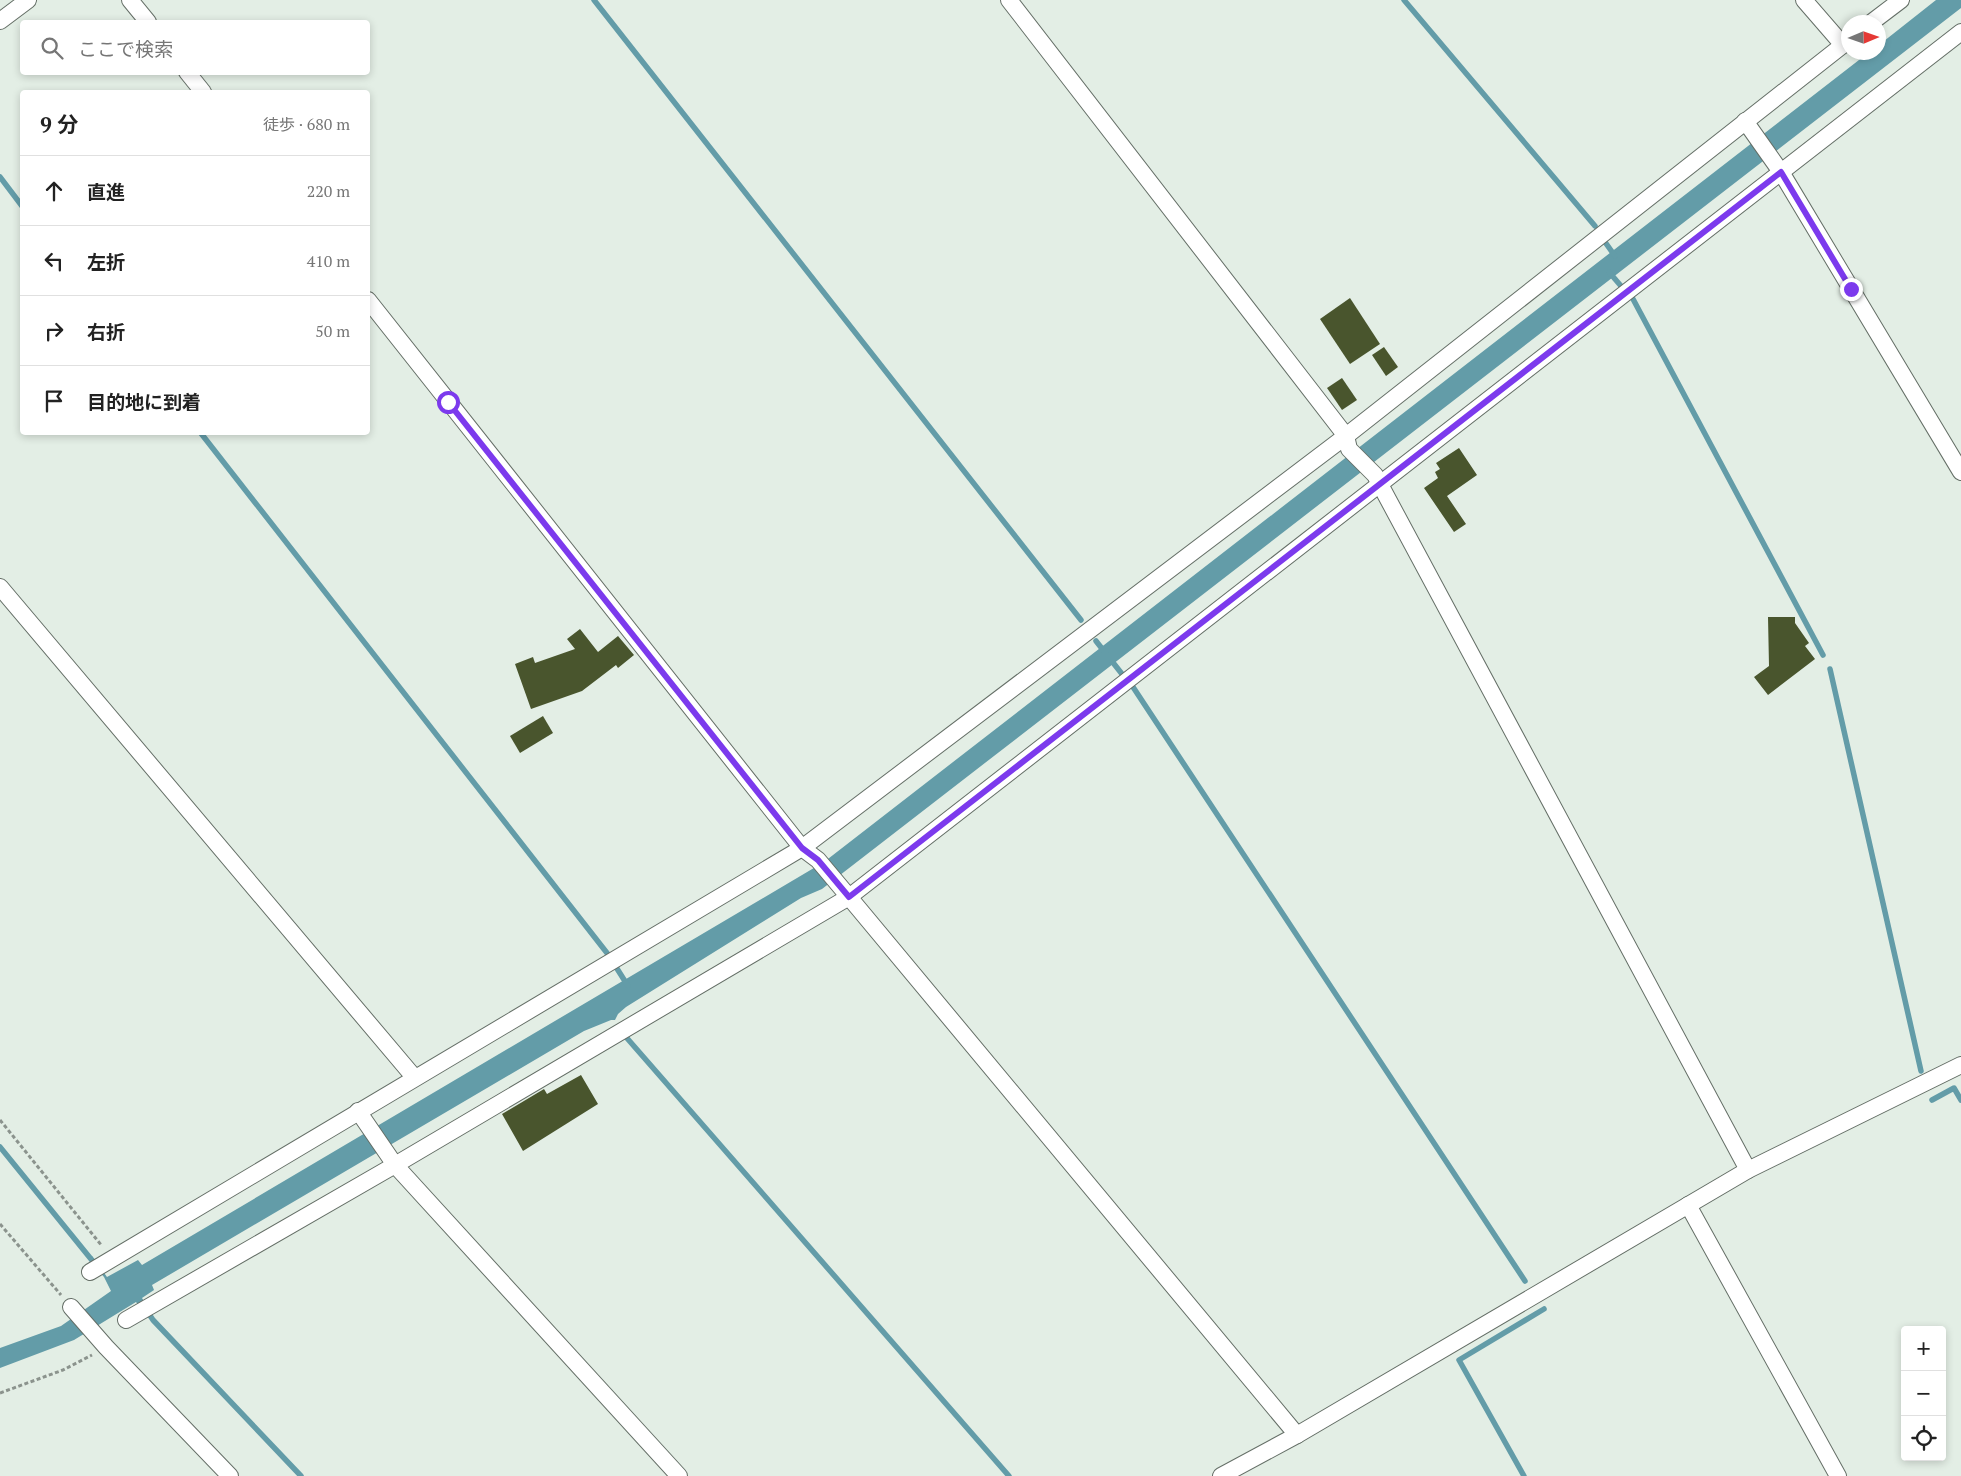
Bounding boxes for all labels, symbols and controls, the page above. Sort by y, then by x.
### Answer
north arrow [1841,15,1886,60]
search box [20,20,370,75]
icon: search [38,34,66,62]
text: ここで検索 [78,36,173,61]
text: 9 分 [40,110,79,138]
text: 徒歩 · 680 m [263,113,350,135]
icon: ahead [40,177,68,205]
text: 直進 [87,179,125,204]
text: 220 m [307,180,350,202]
icon: left [40,247,68,275]
text: 左折 [87,249,125,274]
text: 410 m [307,250,350,272]
route end [1840,278,1863,301]
icon: right [40,317,68,345]
text: 右折 [87,319,125,344]
text: 50 m [315,320,350,342]
icon: arrive [40,387,68,415]
text: 目的地に到着 [87,389,201,414]
route start [437,391,460,414]
map controls [1901,1326,1946,1461]
button: + [1901,1326,1946,1371]
button: − [1901,1371,1946,1416]
button: locate [1901,1416,1946,1461]

